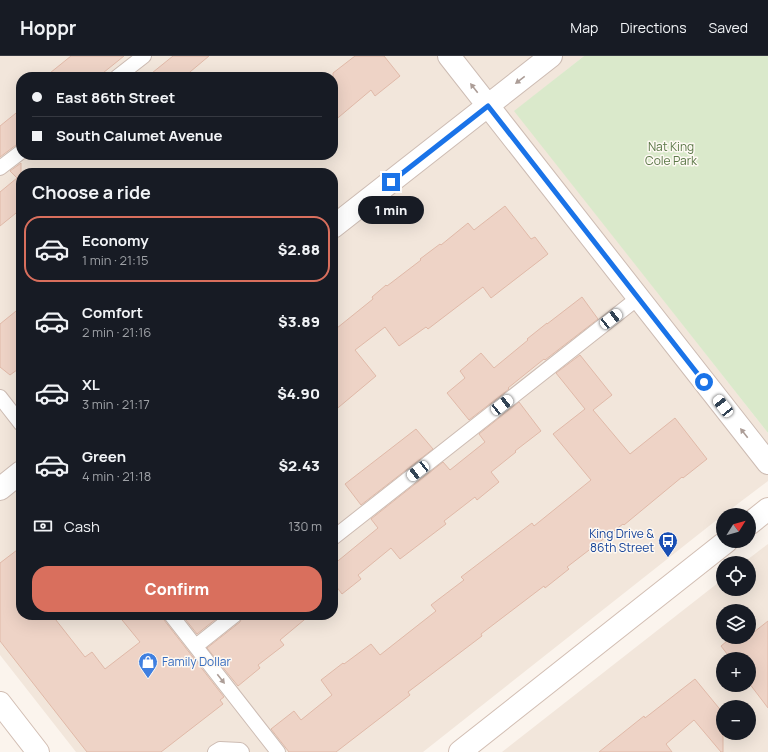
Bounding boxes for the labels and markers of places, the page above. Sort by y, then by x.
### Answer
place label: King Drive & 86th Street [589,525,654,556]
bus stop icon: King Drive & 86th Street [657,530,679,558]
shop icon: Family Dollar [137,651,159,679]
place label: Family Dollar [162,653,231,670]

